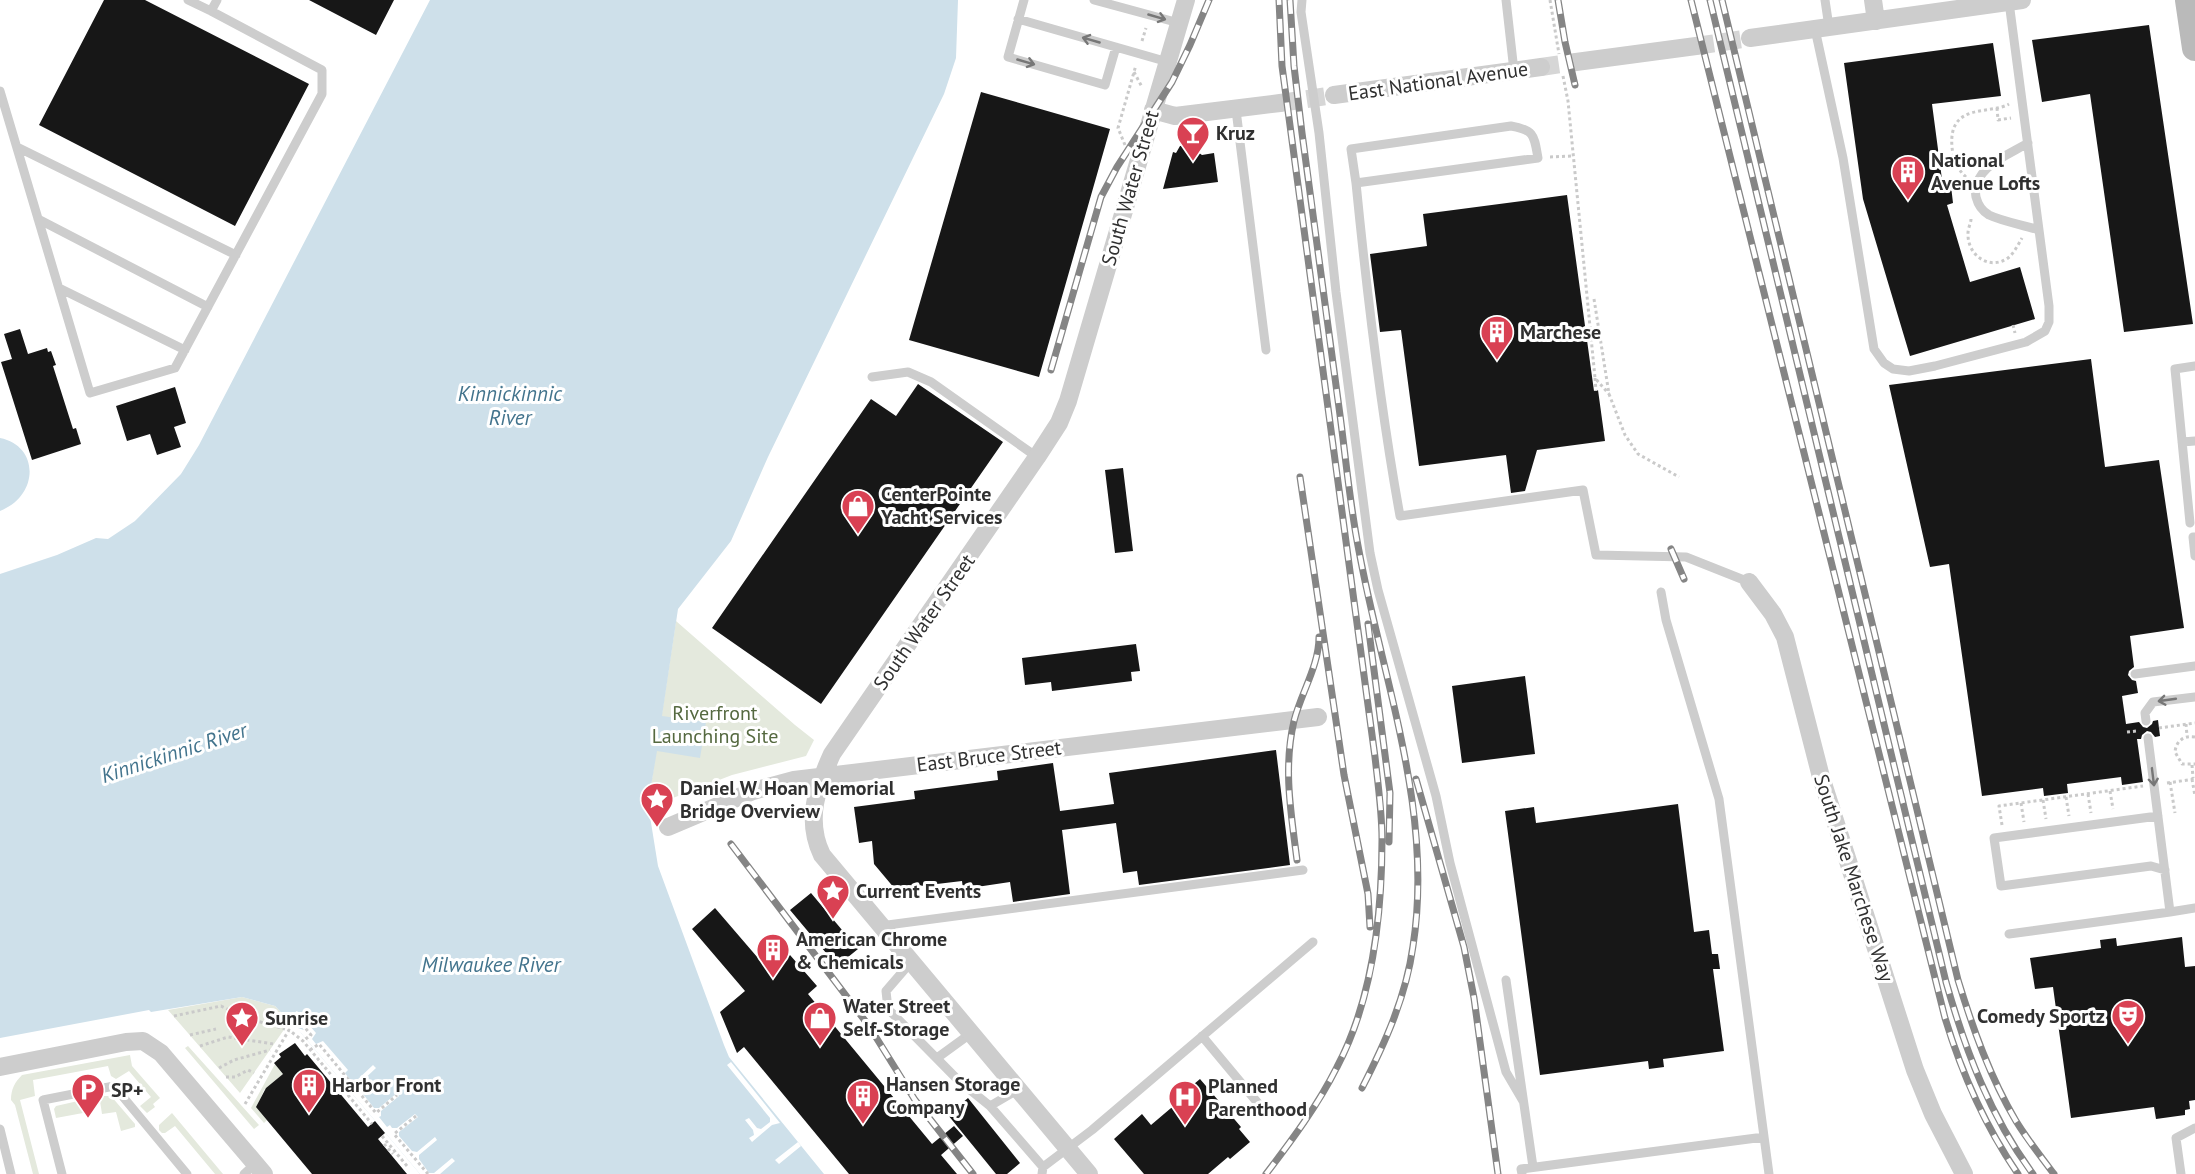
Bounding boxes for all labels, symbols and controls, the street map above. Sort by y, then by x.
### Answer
one-way arrow [1147,12,1166,23]
one-way arrow [1082,34,1101,45]
street label: East National Avenue [1346,56,1530,106]
one-way arrow [1017,57,1036,69]
street label: South Water Street [1095,107,1165,269]
bar icon: Kruz [1175,115,1211,162]
place label: Kruz [1216,120,1255,146]
place label: National Avenue Lofts [1931,147,2040,196]
building icon: National Avenue Lofts [1890,154,1926,201]
building icon: Marchese [1479,314,1515,361]
place label: Marchese [1520,319,1601,345]
water label: Kinnickinnic River [458,380,563,431]
place label: CenterPointe Yacht Services [880,481,1003,530]
shop icon: CenterPointe Yacht Services [840,488,876,535]
street label: South Water Street [867,549,981,695]
one-way arrow [2158,695,2177,706]
park label: Riverfront Launching Site [652,700,778,749]
water label: Kinnickinnic River [97,716,252,789]
street label: East Bruce Street [915,734,1063,778]
one-way arrow [2147,766,2158,786]
street label: South Jake Marchese Way [1808,771,1900,986]
place label: Daniel W. Hoan Memorial Bridge Overview [680,775,895,824]
place icon: Daniel W. Hoan Memorial Bridge Overview [639,781,675,828]
place icon: Current Events [815,873,851,920]
place label: Current Events [856,878,981,904]
place label: American Chrome & Chemicals [796,926,947,975]
building icon: American Chrome & Chemicals [755,932,791,979]
water label: Milwaukee River [422,951,563,978]
place label: Water Street Self-Storage [843,993,950,1042]
theatre icon: Comedy Sportz [2110,998,2146,1045]
place icon: Sunrise [224,1000,260,1047]
shop icon: Water Street Self-Storage [802,1000,838,1047]
place label: Comedy Sportz [1977,1003,2105,1029]
place label: Sunrise [265,1005,328,1031]
building icon: Harbor Front [291,1067,327,1114]
place label: Hansen Storage Company [886,1071,1020,1120]
parking icon: SP+ [70,1072,106,1119]
place label: Harbor Front [332,1072,441,1098]
place label: Planned Parenthood [1208,1073,1307,1122]
place label: SP+ [111,1077,144,1103]
building icon: Hansen Storage Company [845,1078,881,1125]
hospital icon: Planned Parenthood [1167,1079,1203,1126]

